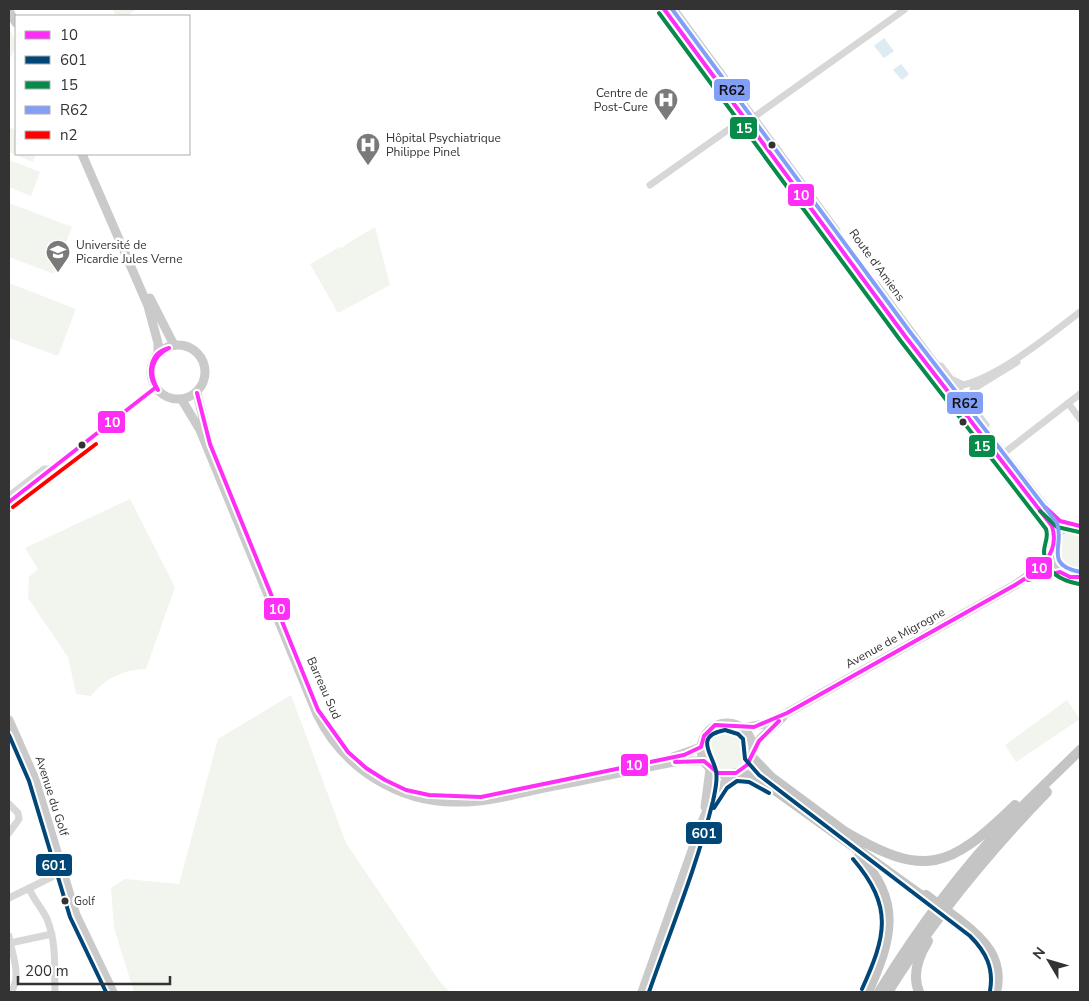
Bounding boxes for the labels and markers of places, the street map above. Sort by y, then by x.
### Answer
place label: Centre de Post-Cure [594,85,648,115]
hospital icon: Centre de Post-Cure [653,87,679,121]
place label: Hôpital Psychiatrique Philippe Pinel [386,130,501,160]
hospital icon: Hôpital Psychiatrique Philippe Pinel [355,132,381,166]
unlabelled marker [767,140,777,150]
place label: Université de Picardie Jules Verne [76,237,183,267]
school or university icon: Université de Picardie Jules Verne [45,239,71,273]
unlabelled marker [958,417,968,427]
unlabelled marker [77,440,87,450]
place label: Golf [74,894,95,909]
marker: Golf [60,896,70,906]

